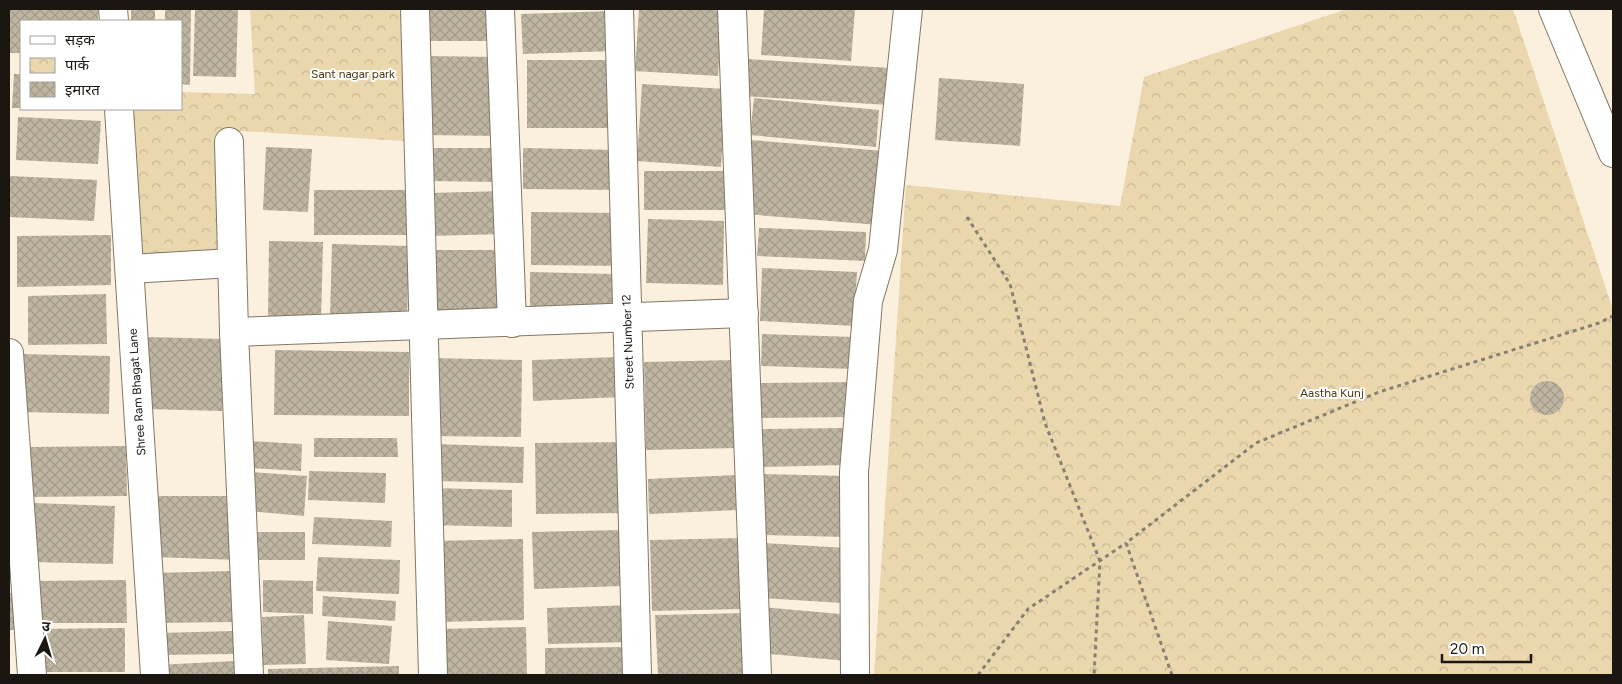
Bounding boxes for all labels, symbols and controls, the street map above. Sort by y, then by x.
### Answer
legend [20,20,182,110]
text: सड़क [65,31,95,49]
text: पार्क [65,56,89,74]
park label: Sant nagar park [311,67,395,81]
text: इमारत [65,81,100,99]
street label: Street Number 12 [619,294,637,390]
street label: Shree Ram Bhagat Lane [126,328,148,456]
park label: Aastha Kunj [1300,386,1364,400]
north arrow [20,614,70,664]
text: उ [41,618,52,635]
scale bar [1442,632,1531,664]
text: 20 m [1450,640,1484,658]

